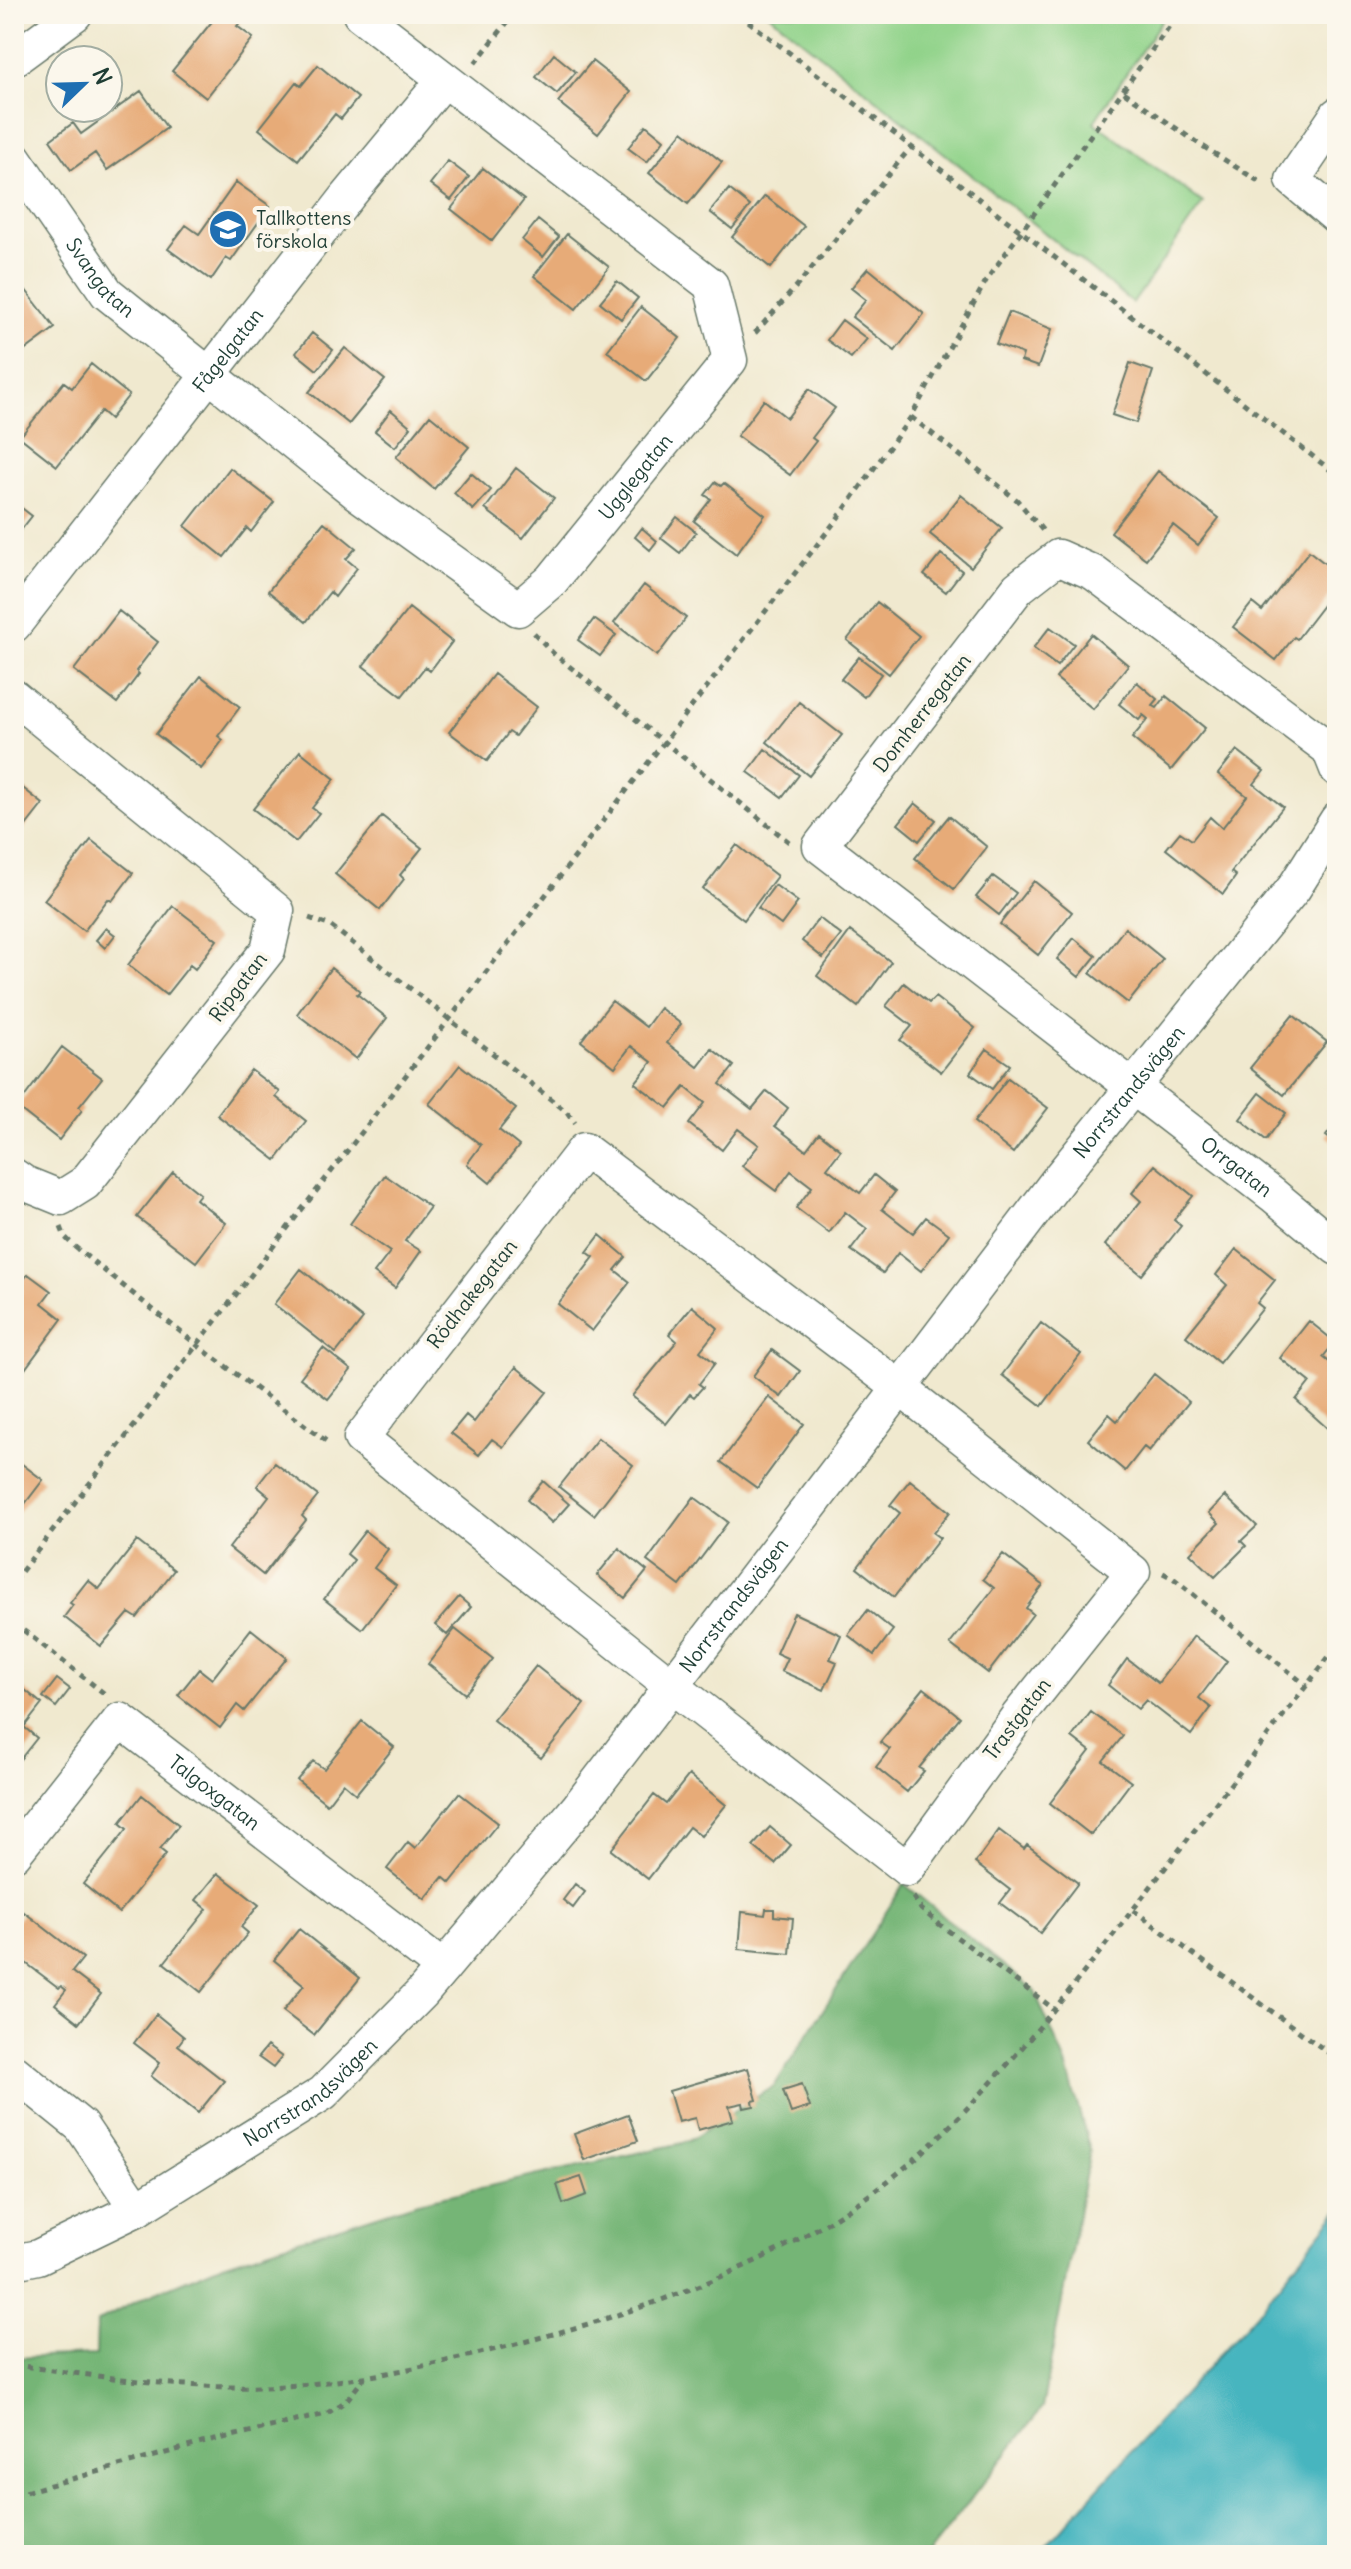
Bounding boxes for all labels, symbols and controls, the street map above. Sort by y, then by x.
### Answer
north arrow [44,44,124,124]
text: N [87,64,118,89]
place label: Tallkottens förskola [256,205,351,253]
school or university icon: Tallkottens förskola [207,208,249,250]
street label: Svangatan [61,233,140,322]
street label: Fågelgatan [187,303,268,397]
street label: Ugglegatan [593,428,677,525]
street label: Domherregatan [867,648,976,777]
street label: Ripgatan [203,947,272,1027]
street label: Norrstrandsvägen [1067,1020,1190,1163]
street label: Orrgatan [1196,1131,1278,1202]
street label: Rödhakegatan [421,1234,522,1353]
street label: Norrstrandsvägen [674,1533,793,1677]
street label: Trastgatan [978,1673,1056,1765]
street label: Talgoxgatan [164,1749,266,1835]
street label: Norrstrandsvägen [239,2033,382,2152]

